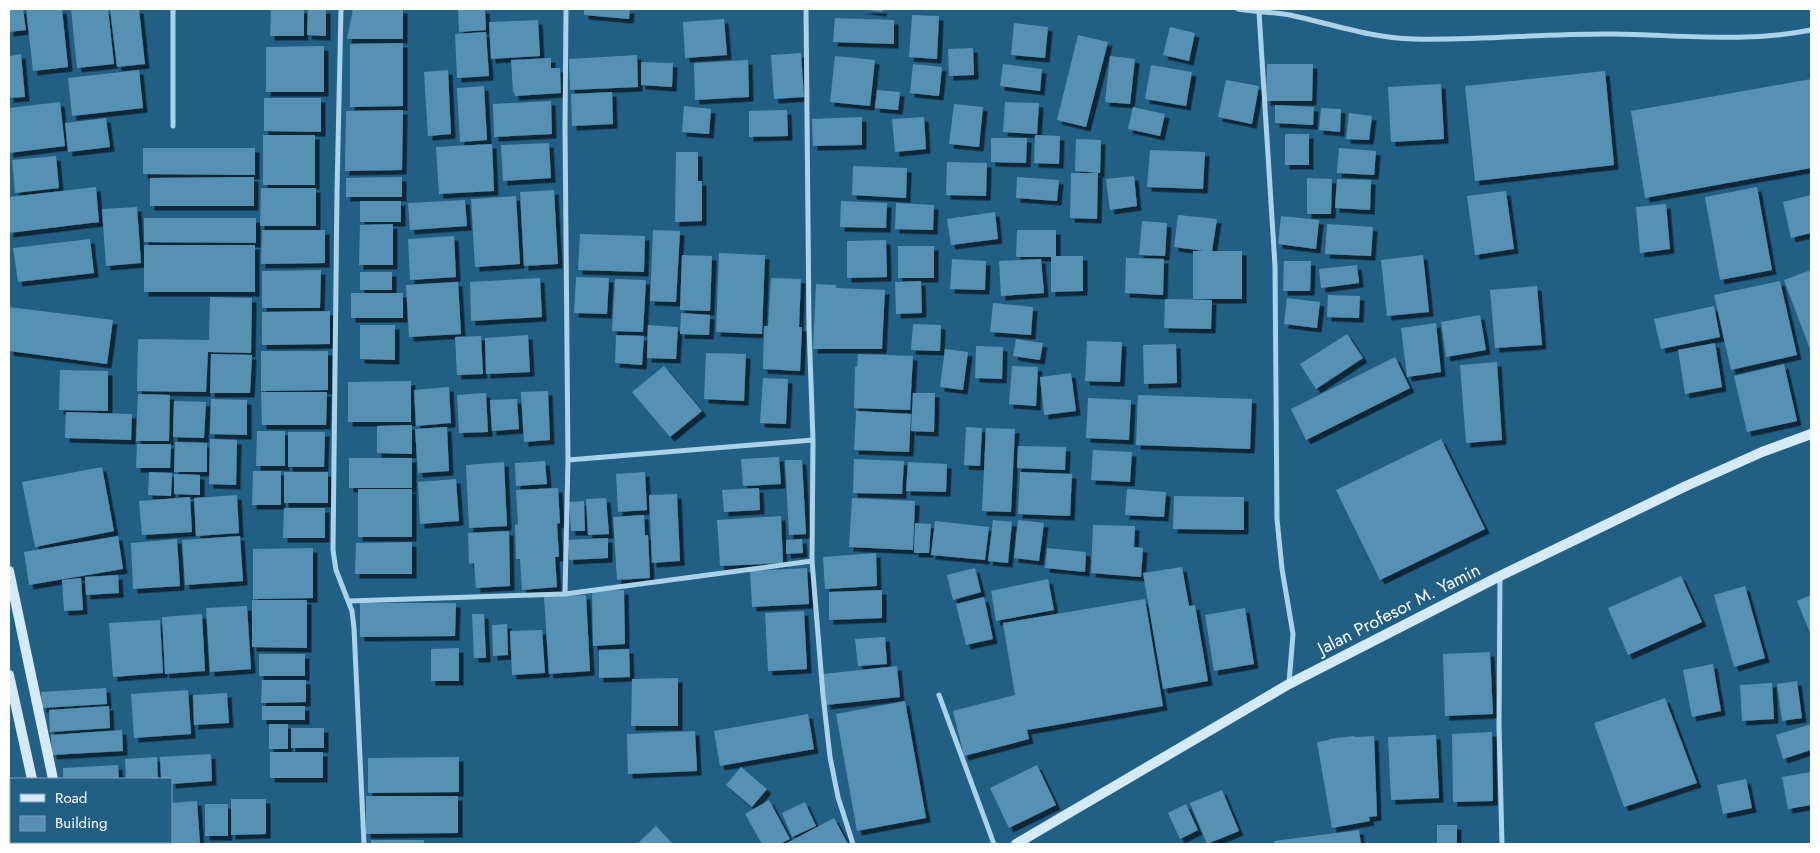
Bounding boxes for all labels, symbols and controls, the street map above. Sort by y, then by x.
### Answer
street label: Jalan Profesor M. Yamin [1311,557,1485,662]
legend [10,778,172,843]
text: Road [55,787,87,809]
text: Building [55,812,107,834]

